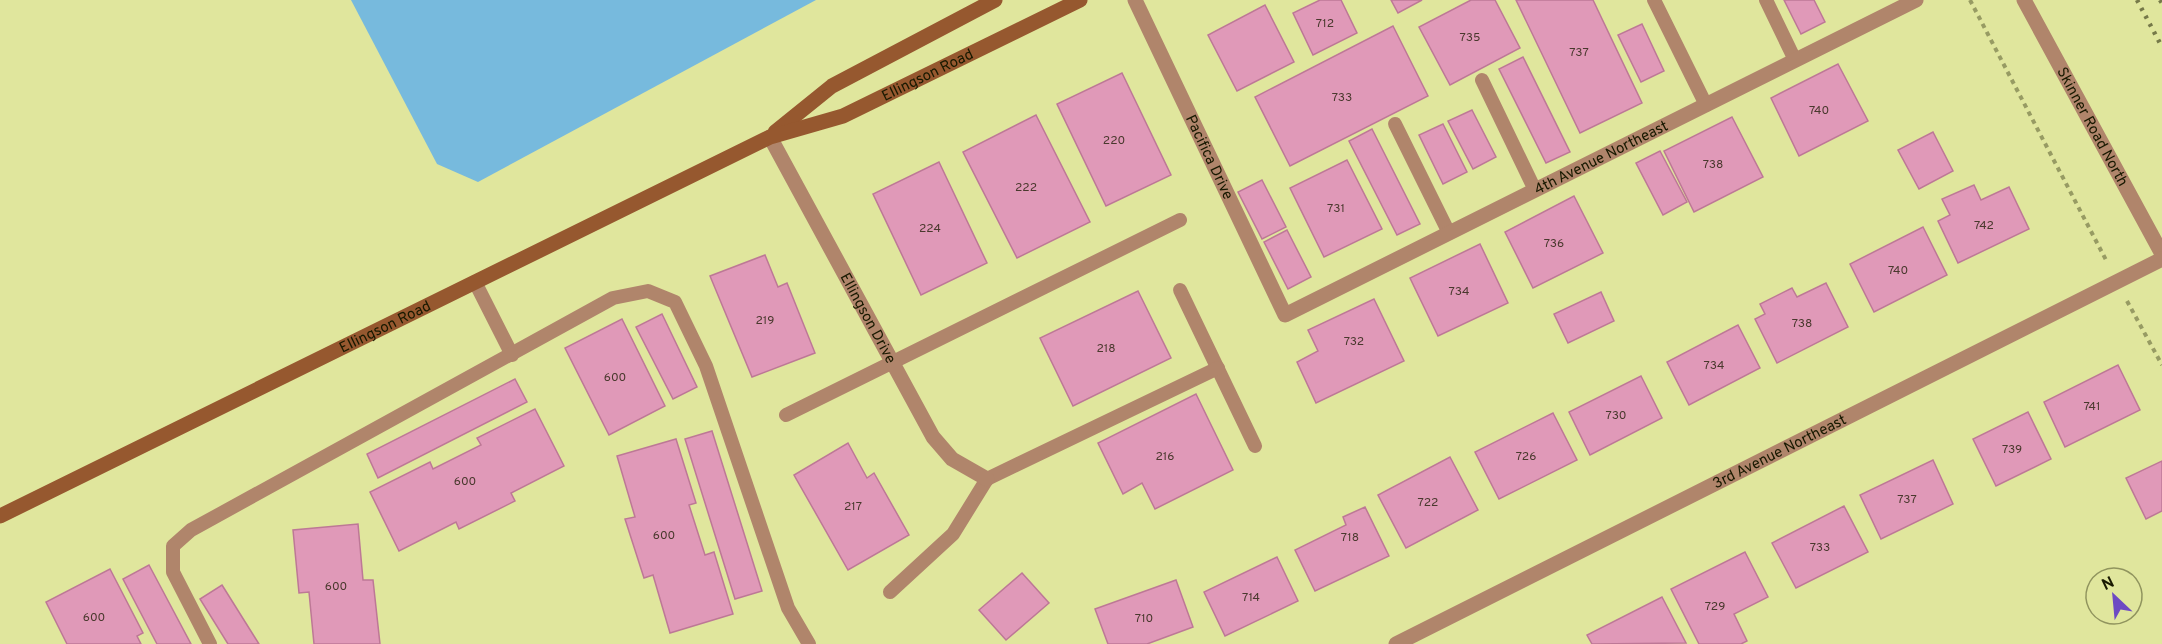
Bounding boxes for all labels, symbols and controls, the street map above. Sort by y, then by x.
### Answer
house number: 712 [1316,16,1334,32]
house number: 735 [1460,30,1480,46]
house number: 737 [1569,45,1589,61]
street label: Ellingson Road [879,46,977,107]
street label: Skinner Road North [2051,64,2131,190]
house number: 733 [1332,90,1352,106]
house number: 740 [1809,103,1829,119]
street label: Pacifica Drive [1180,112,1237,203]
street label: 4th Avenue Northeast [1531,117,1672,200]
house number: 220 [1103,133,1125,149]
house number: 738 [1703,157,1723,173]
house number: 222 [1015,180,1037,196]
house number: 731 [1327,201,1345,217]
house number: 742 [1974,218,1994,234]
house number: 224 [919,221,941,237]
house number: 736 [1544,236,1564,252]
house number: 740 [1888,263,1908,279]
street label: Ellingson Drive [835,270,899,367]
house number: 734 [1449,284,1469,300]
street label: Ellingson Road [337,297,435,358]
house number: 219 [756,313,774,329]
house number: 738 [1792,316,1812,332]
house number: 732 [1344,334,1364,350]
house number: 218 [1096,341,1116,357]
house number: 734 [1704,358,1724,374]
house number: 600 [604,370,626,386]
house number: 741 [2084,399,2101,415]
house number: 730 [1606,408,1626,424]
street label: 3rd Avenue Northeast [1710,411,1850,494]
house number: 739 [2002,442,2022,458]
house number: 216 [1156,449,1174,465]
house number: 726 [1516,449,1536,465]
house number: 600 [454,474,476,490]
house number: 737 [1897,492,1917,508]
house number: 722 [1418,495,1438,511]
house number: 217 [844,499,862,515]
house number: 600 [653,528,675,544]
house number: 718 [1341,530,1359,546]
house number: 733 [1810,540,1830,556]
north arrow [2084,566,2144,626]
text: N [2099,573,2118,596]
house number: 600 [325,579,347,595]
house number: 714 [1242,590,1260,606]
house number: 729 [1705,599,1725,615]
house number: 600 [83,610,105,626]
house number: 710 [1135,611,1153,627]

